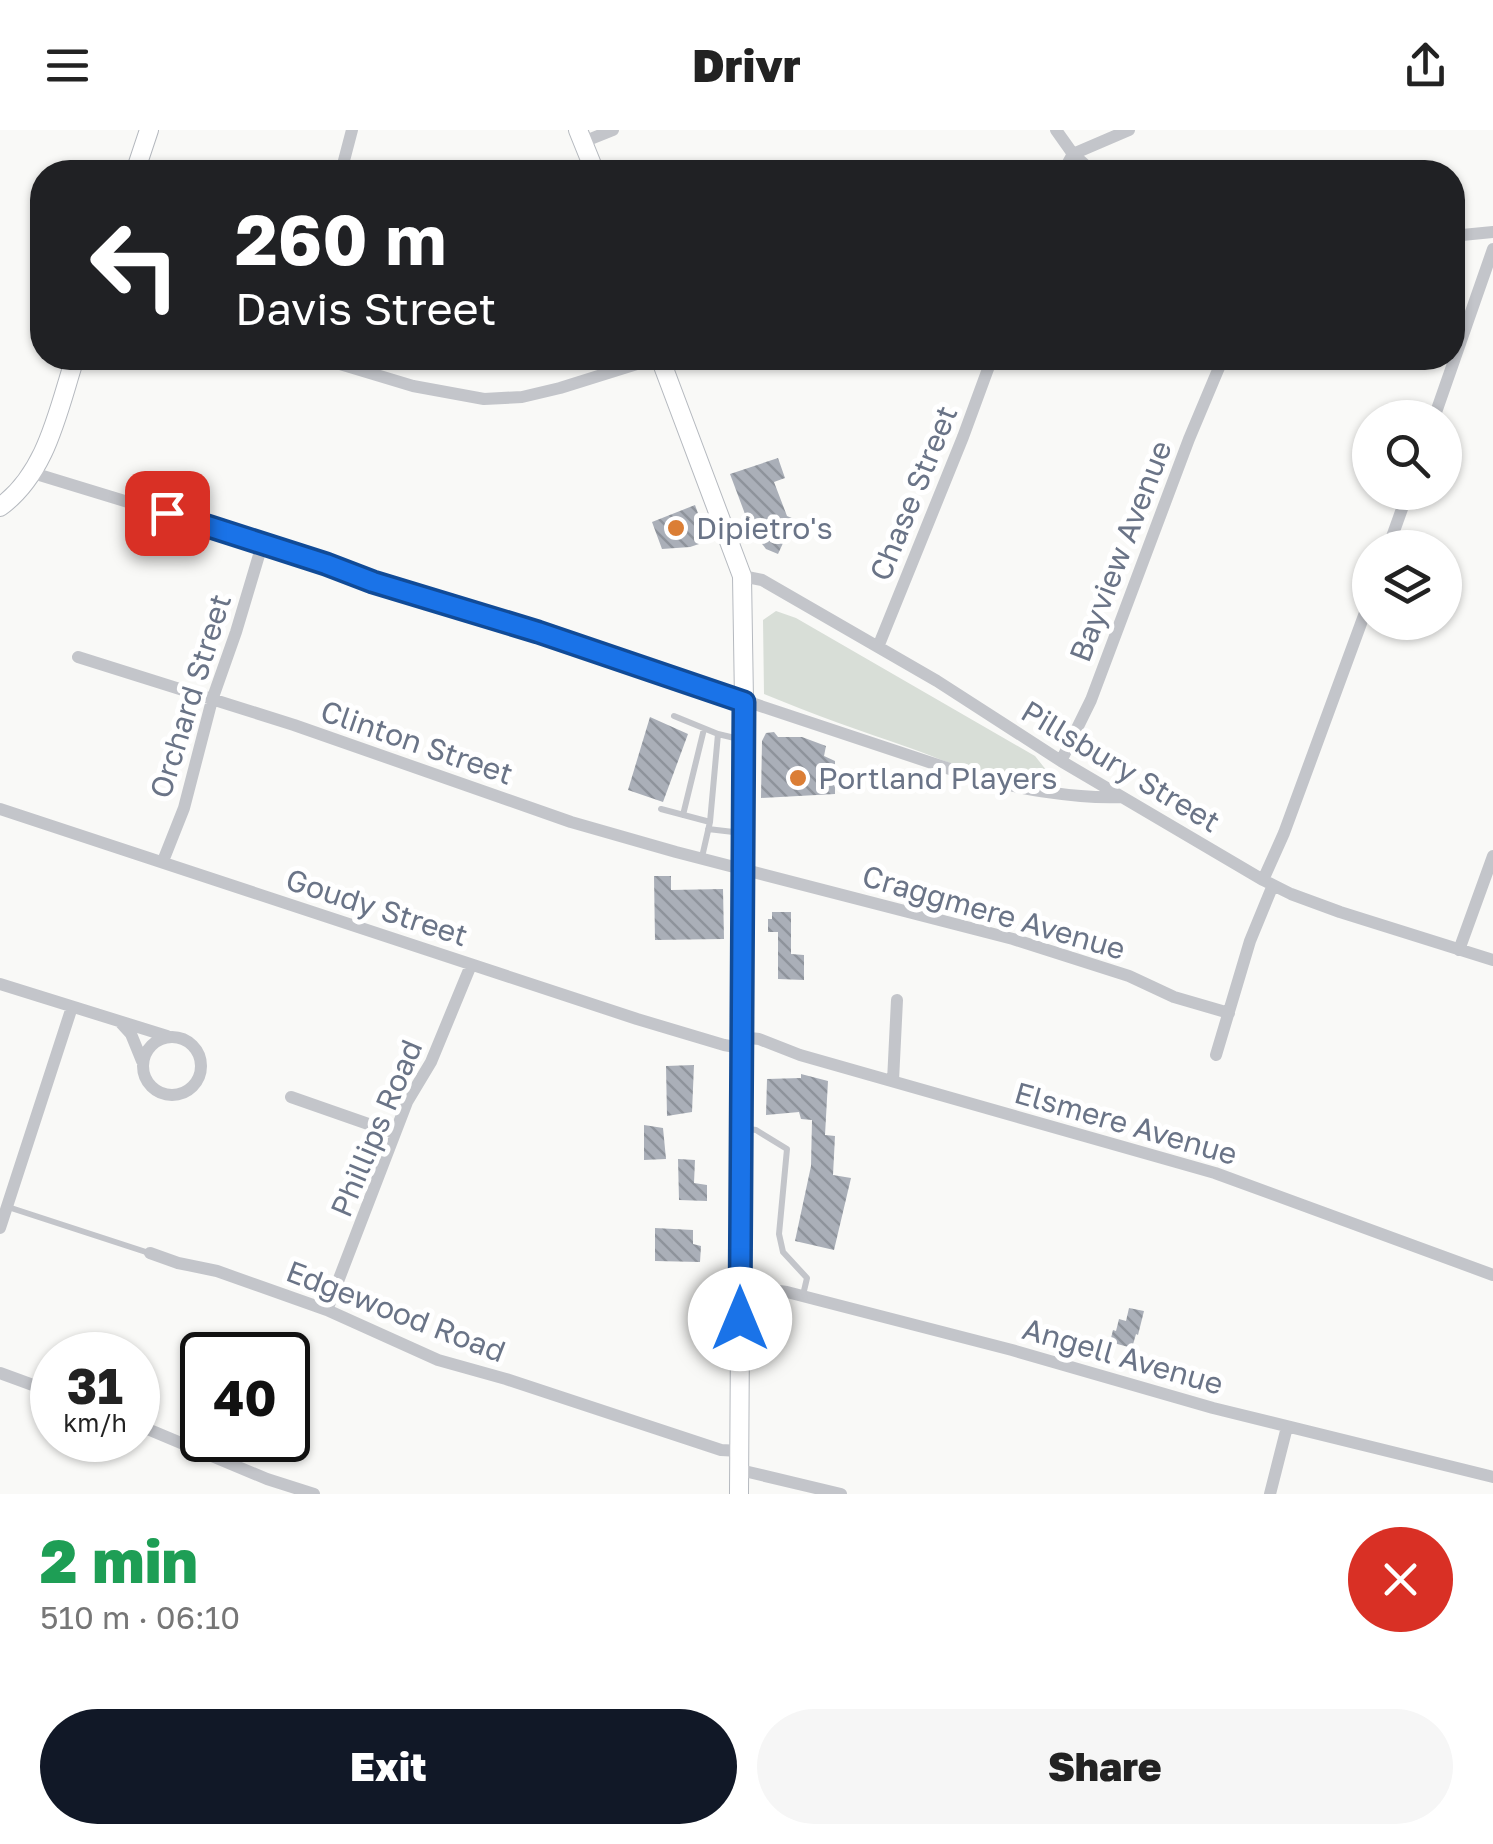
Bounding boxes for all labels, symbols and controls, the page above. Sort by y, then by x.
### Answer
icon: menu [40,38,95,93]
text: Drivr [692,38,801,92]
icon: share [1398,38,1453,93]
text: 260 m [235,196,446,280]
icon: left [70,200,200,330]
text: Davis Street [235,281,497,335]
street label: Chase Street [862,400,964,586]
map controls [1352,400,1462,640]
button: search [1352,400,1462,510]
street label: Bayview Avenue [1061,435,1179,667]
pin [125,471,210,556]
icon: arrive [140,486,195,541]
place label: Dipietro's [696,510,833,546]
marker: Dipietro's [665,517,687,539]
button: layers [1352,530,1462,640]
street label: Orchard Street [142,590,238,802]
street label: Clinton Street [316,692,518,792]
street label: Pillsbury Street [1015,693,1227,839]
place label: Portland Players [818,760,1057,796]
marker: Portland Players [787,767,809,789]
street label: Craggmere Avenue [858,857,1130,967]
street label: Goudy Street [282,861,472,953]
street label: Phillips Road [323,1034,429,1222]
street label: Elsmere Avenue [1011,1074,1241,1172]
street label: Edgewood Road [282,1253,510,1369]
position arrow [688,1267,792,1371]
street label: Angell Avenue [1019,1310,1227,1402]
speed limit sign: 40 [180,1332,310,1462]
text: 31 [67,1355,123,1415]
text: km/h [63,1407,127,1438]
text: 2 min [40,1524,198,1596]
button: close [1348,1527,1453,1632]
text: 510 m · 06:10 [40,1598,240,1636]
button: Exit [40,1709,737,1824]
button: Share [757,1709,1453,1824]

